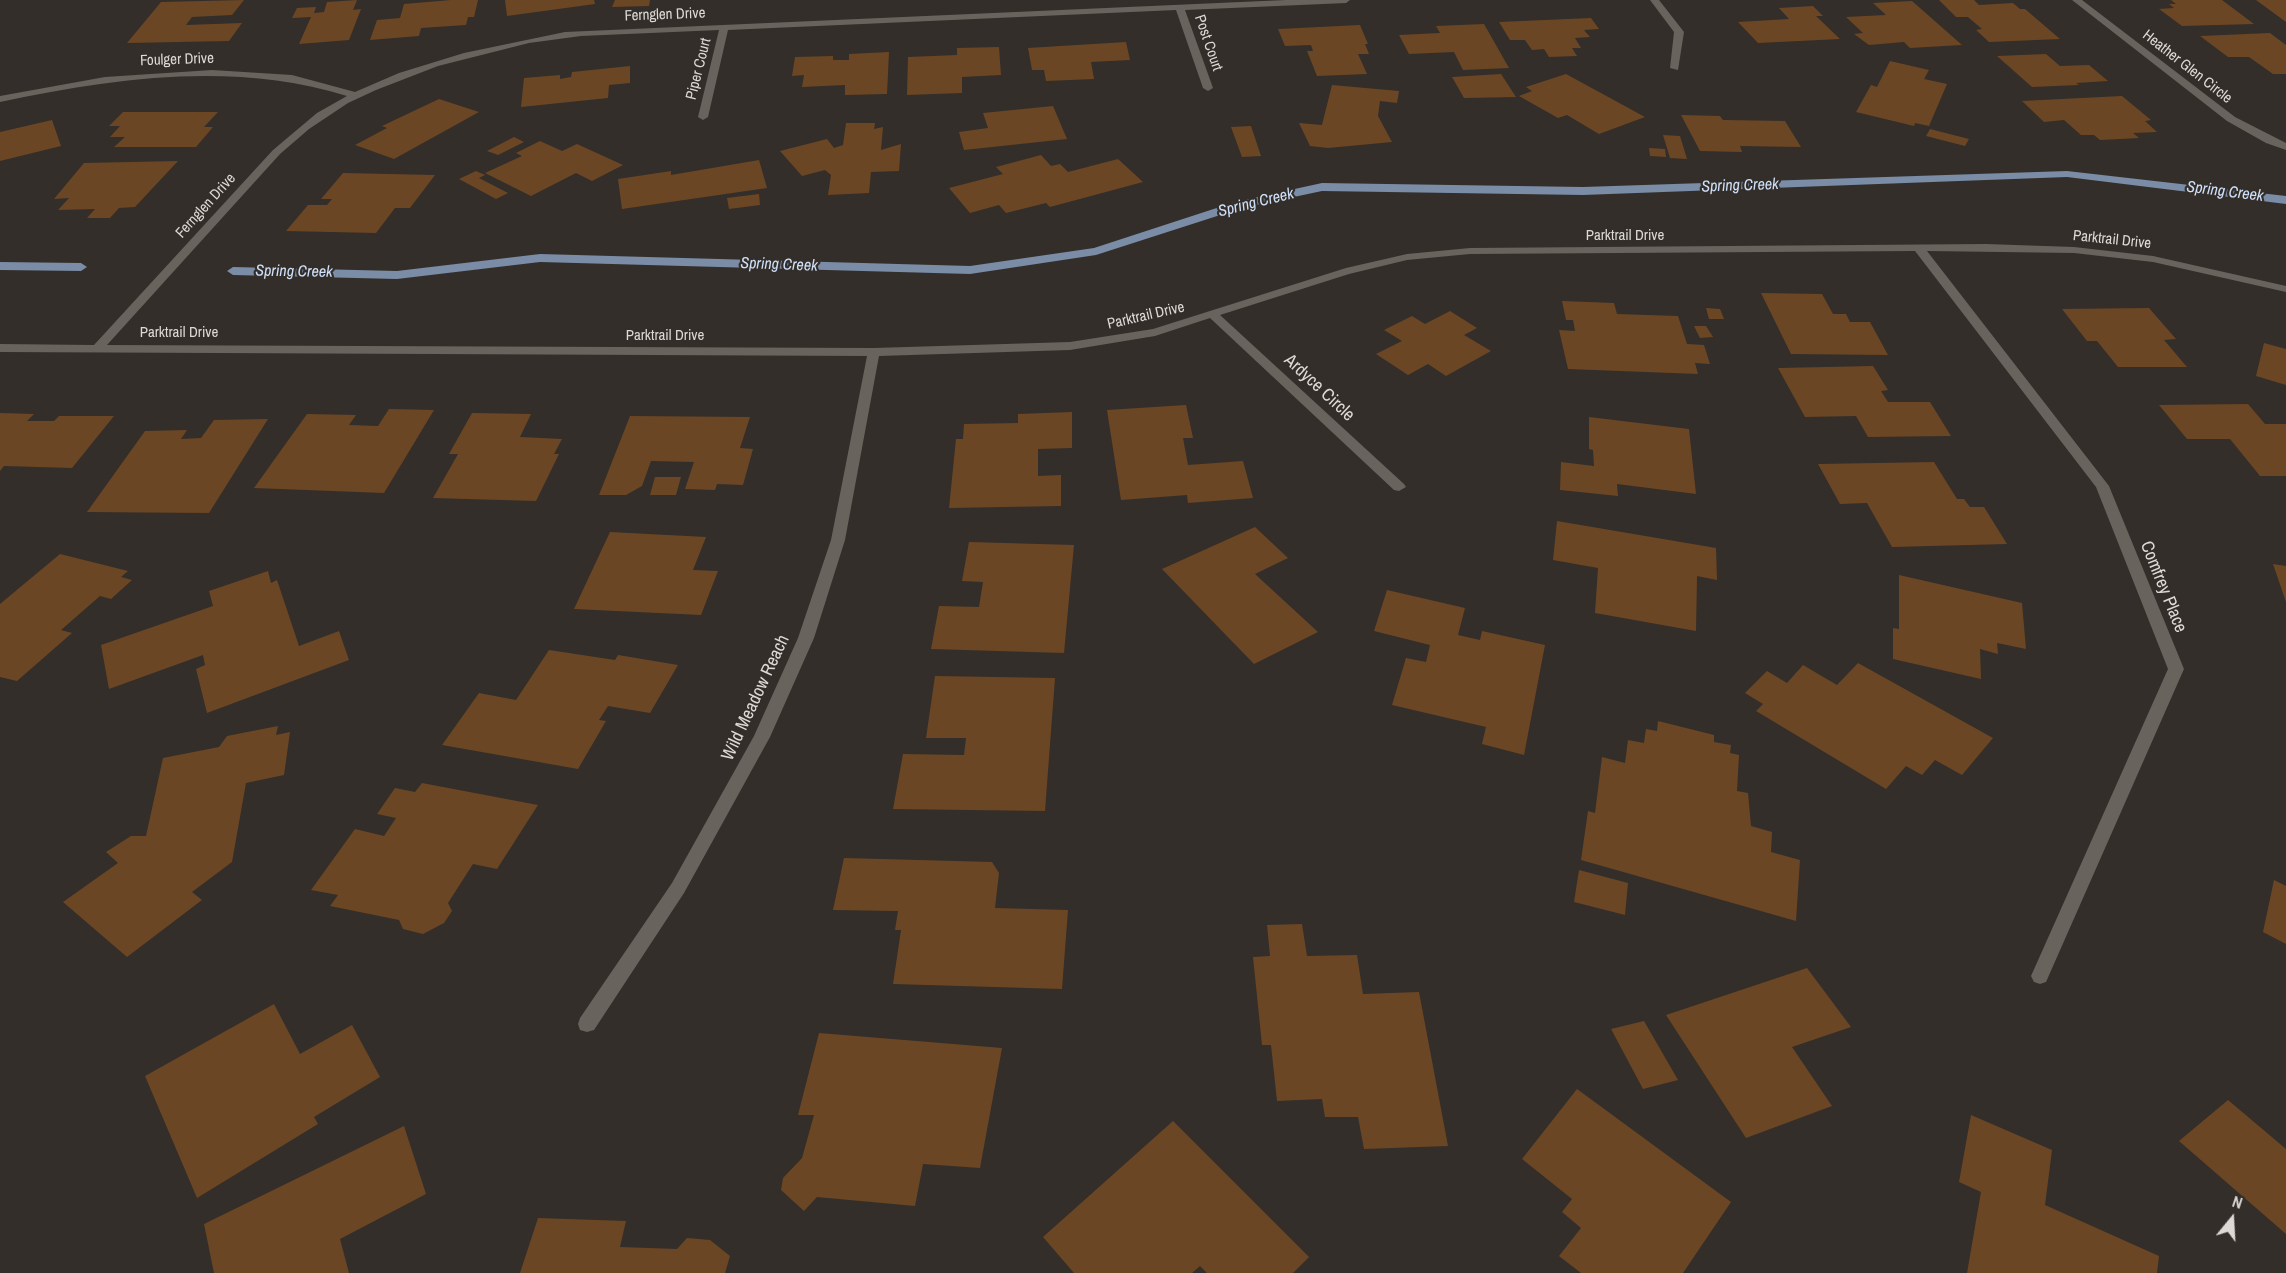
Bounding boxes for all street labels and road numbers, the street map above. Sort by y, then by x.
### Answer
street label: Fernglen Drive [624,5,706,25]
street label: Post Court [1190,13,1226,73]
street label: Heather Glen Circle [2139,26,2235,108]
street label: Piper Court [683,36,715,102]
street label: Foulger Drive [140,50,214,70]
street label: Fernglen Drive [172,170,240,242]
street label: Parktrail Drive [1586,227,1664,245]
street label: Parktrail Drive [2072,227,2152,253]
street label: Parktrail Drive [1106,298,1186,334]
street label: Parktrail Drive [140,324,218,342]
street label: Parktrail Drive [626,327,704,345]
street label: Ardyce Circle [1279,350,1359,426]
street label: Comfrey Place [2135,538,2191,636]
street label: Wild Meadow Reach [717,632,795,764]

